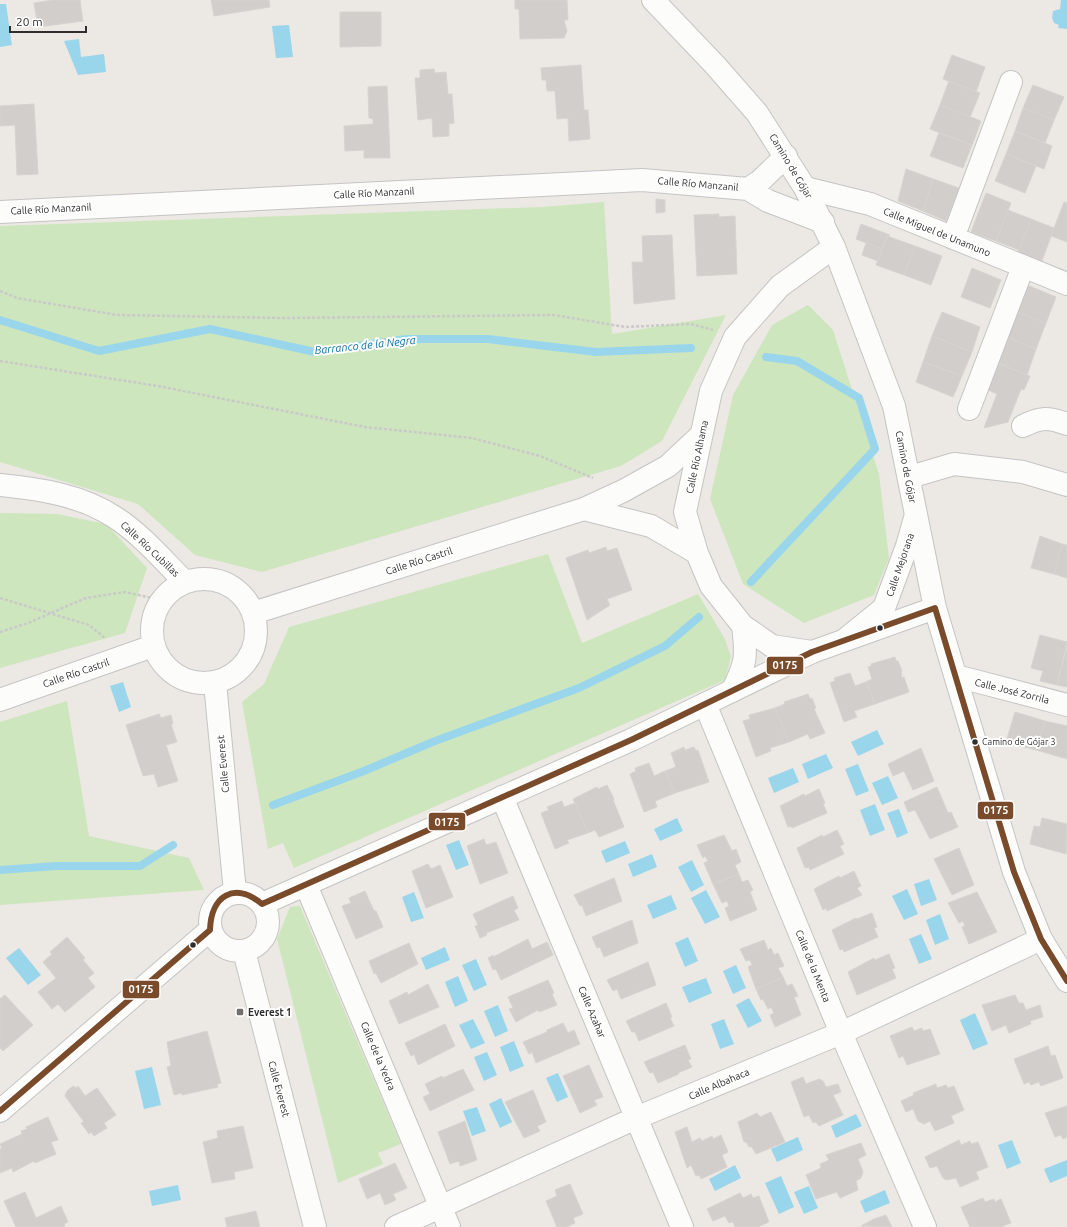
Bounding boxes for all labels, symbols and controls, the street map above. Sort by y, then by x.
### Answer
scale bar [10,8,86,34]
text: 20 m [16,15,43,28]
street label: Camino de Gójar [767,132,815,201]
street label: Calle Río Manzanil [657,175,739,193]
street label: Calle Río Manzanil [333,185,415,201]
street label: Calle Río Manzanil [10,201,92,217]
street label: Calle Miguel de Unamuno [882,205,992,259]
water label: Barranco de la Negra [314,334,416,356]
street label: Calle Río Alhama [684,419,710,495]
street label: Camino de Gójar [894,430,918,504]
street label: Calle Río Cubillas [118,519,182,579]
street label: Calle Mejorana [884,532,916,598]
street label: Calle Río Castril [384,545,454,577]
unlabelled marker [875,623,885,633]
street label: Calle Río Castril [41,656,111,690]
line badge: 0175 [766,656,804,675]
text: 0175 [773,659,797,671]
street label: Calle José Zorrila [974,676,1050,706]
street label: Calle Everest [215,735,231,793]
marker: Camino de Gójar 3 [970,737,980,747]
place label: Camino de Gójar 3 [982,737,1055,747]
line badge: 0175 [977,801,1014,820]
text: 0175 [984,804,1008,816]
line badge: 0175 [428,812,466,831]
text: 0175 [435,816,459,828]
street label: Calle de la Menta [793,928,833,1004]
unlabelled marker [188,940,198,950]
line badge: 0175 [122,980,160,999]
text: 0175 [129,983,153,995]
street label: Calle Azahar [576,984,608,1040]
marker: Everest 1 [235,1007,245,1017]
place label: Everest 1 [248,1007,292,1018]
street label: Calle de la Yedra [359,1020,397,1092]
street label: Calle Everest [266,1060,292,1118]
street label: Calle Albahaca [687,1066,751,1102]

